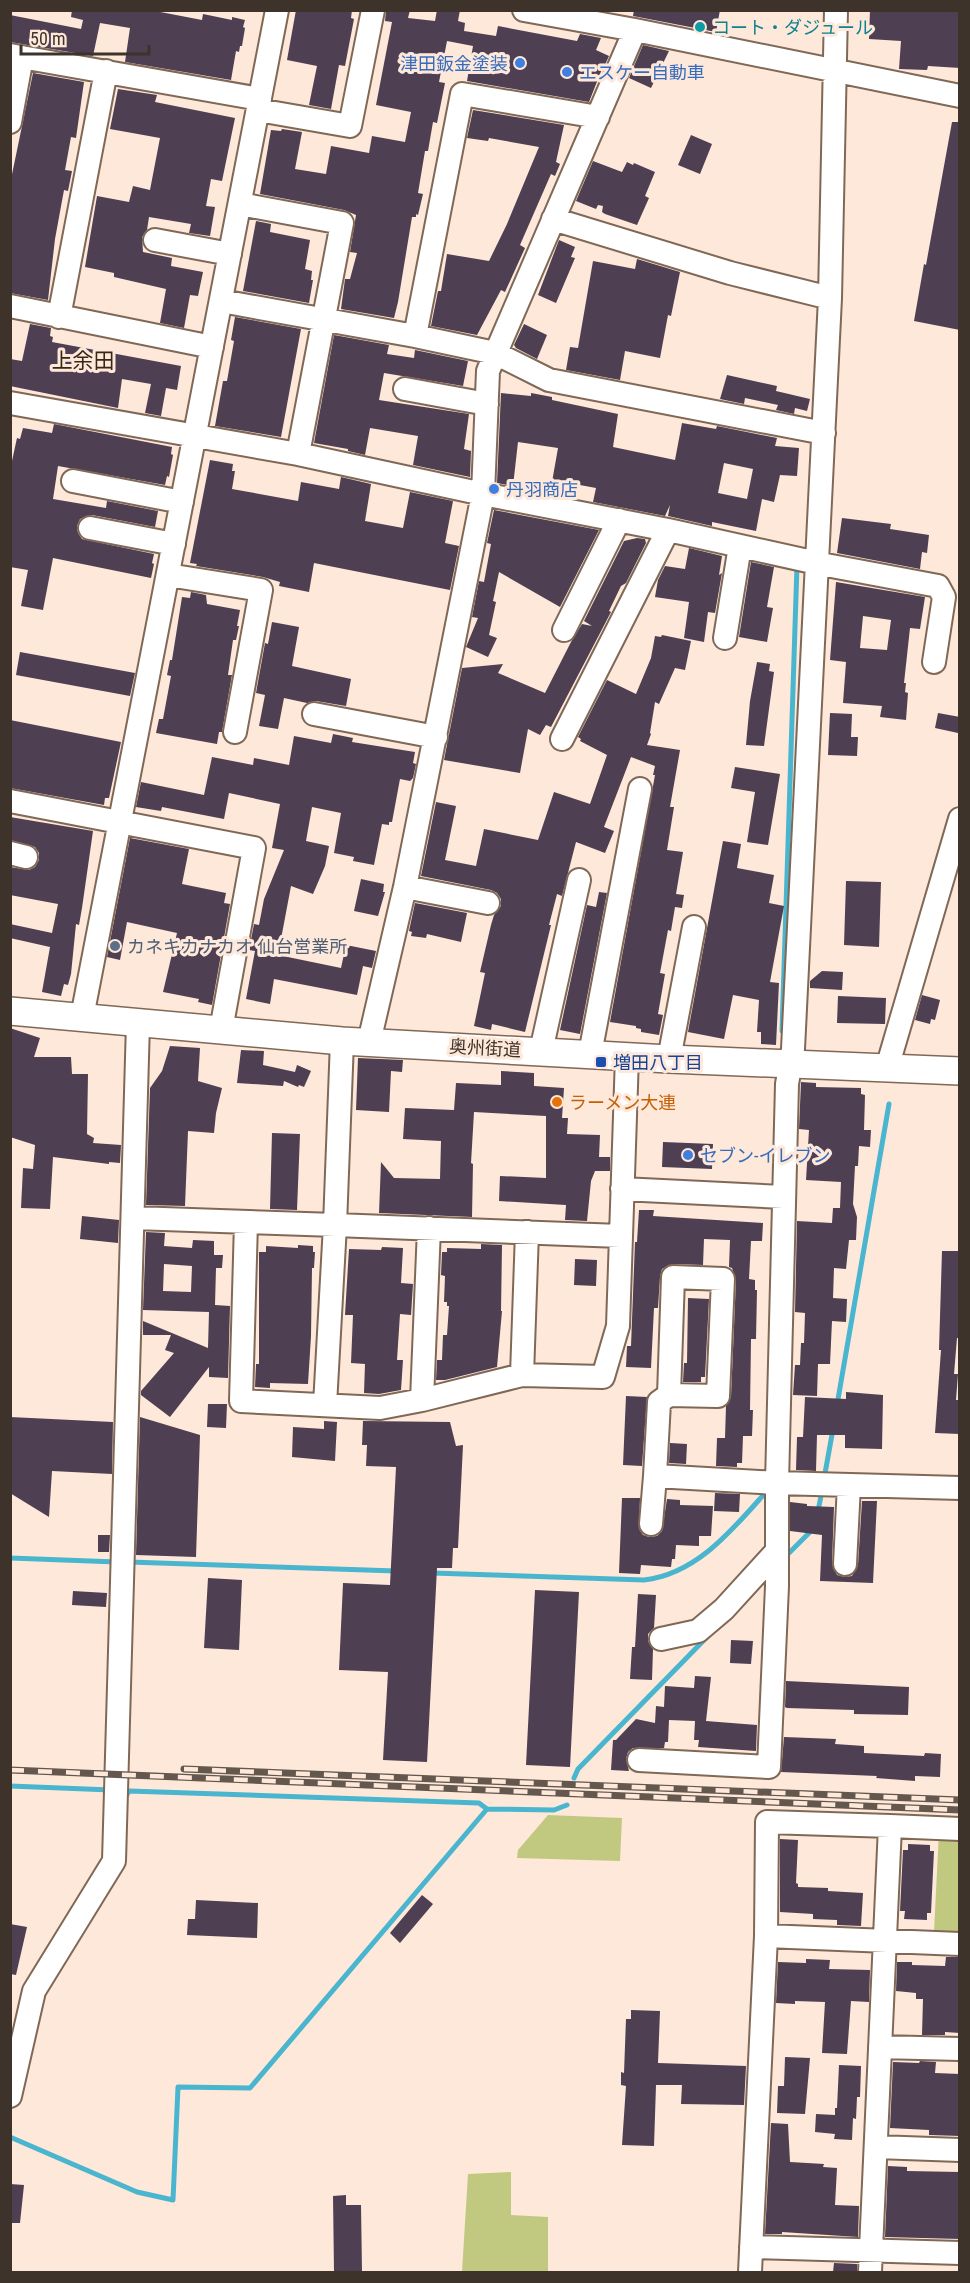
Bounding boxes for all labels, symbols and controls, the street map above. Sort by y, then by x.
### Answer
place label: コート・ダジュール [712,17,873,38]
scale bar [21,18,148,56]
marker: コート・ダジュール [693,20,707,34]
text: 50 m [30,28,65,49]
place label: 津田鈑金塗装 [400,53,508,74]
marker: 津田鈑金塗装 [513,56,527,70]
place label: エスケー自動車 [579,62,705,83]
marker: エスケー自動車 [560,65,574,79]
district label: 上余田 [52,349,115,373]
place label: 丹羽商店 [506,479,578,500]
marker: 丹羽商店 [487,482,501,496]
place label: カネキカナカオ 仙台営業所 [127,936,347,957]
marker: カネキカナカオ 仙台営業所 [108,939,122,953]
street label: 奥州街道 [448,1036,522,1060]
place label: 増田八丁目 [613,1052,703,1073]
marker: 増田八丁目 [594,1055,608,1069]
place label: ラーメン大連 [569,1092,676,1113]
marker: ラーメン大連 [550,1095,564,1109]
place label: セブン-イレブン [700,1145,830,1166]
marker: セブン-イレブン [681,1148,695,1162]

